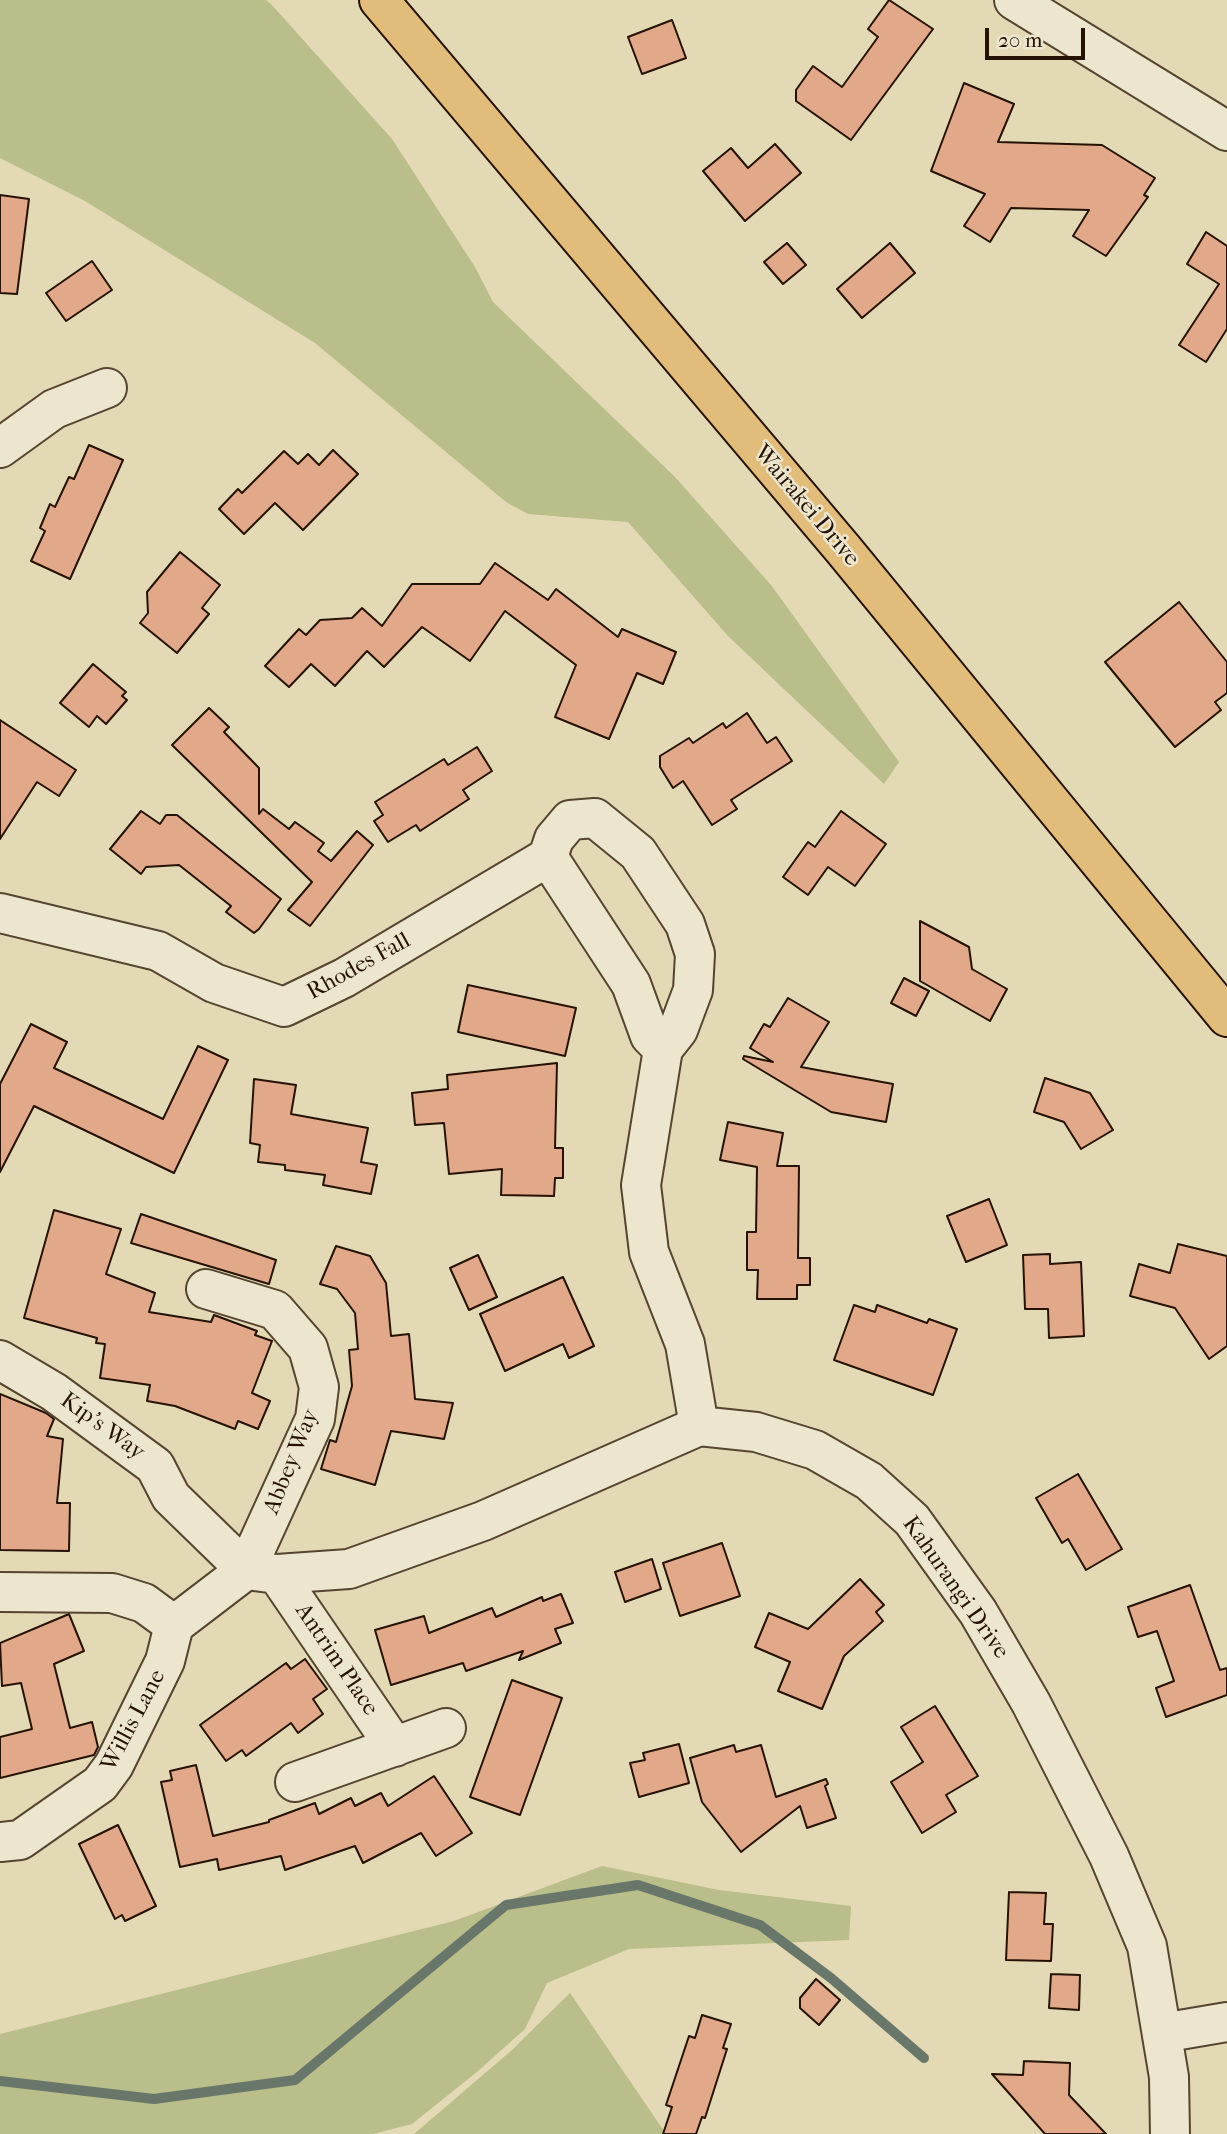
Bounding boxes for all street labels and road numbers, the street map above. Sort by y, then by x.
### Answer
street label: Wairakei Drive [747,440,865,572]
street label: Rhodes Fall [302,927,416,1007]
street label: Kip's Way [54,1387,150,1467]
street label: Abbey Way [258,1406,326,1518]
street label: Kahurangi Drive [896,1512,1014,1664]
street label: Antrim Place [288,1599,384,1721]
street label: Willis Lane [96,1665,172,1777]

